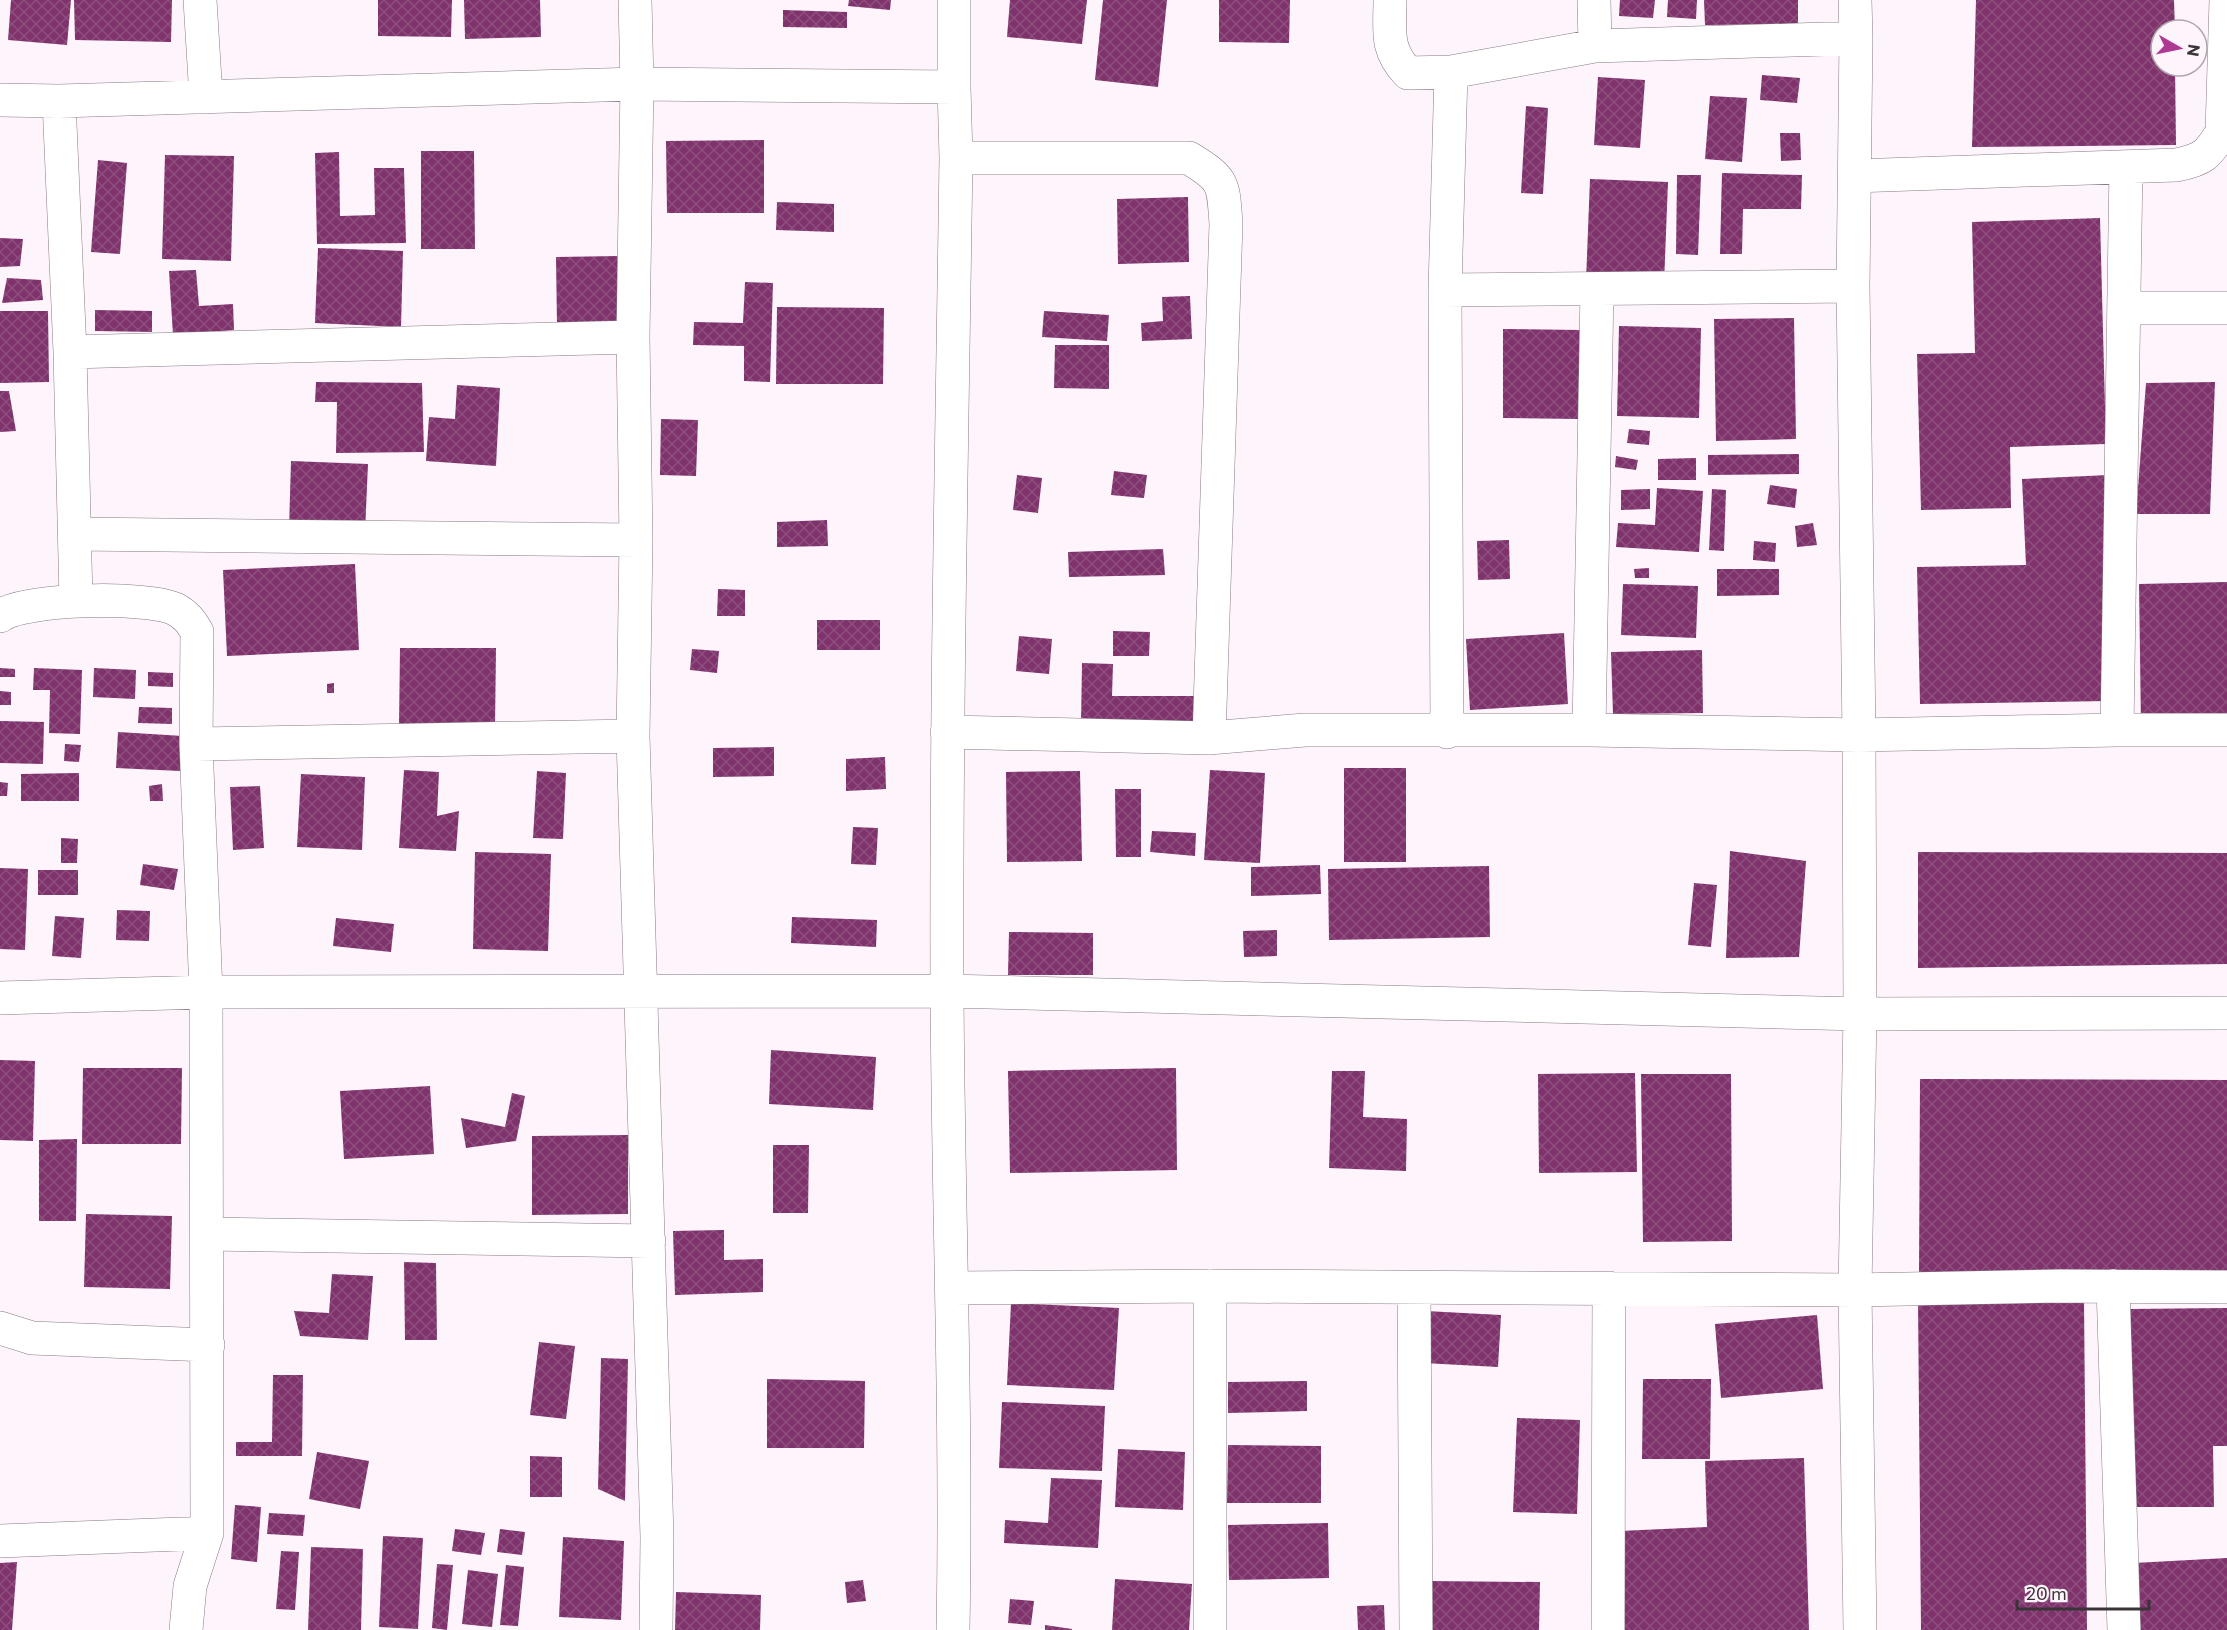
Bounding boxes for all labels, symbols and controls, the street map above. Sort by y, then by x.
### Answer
north arrow [2149,18,2209,78]
text: N [2184,43,2205,58]
scale bar [2017,1573,2149,1611]
text: 20 m [2026,1582,2067,1604]

